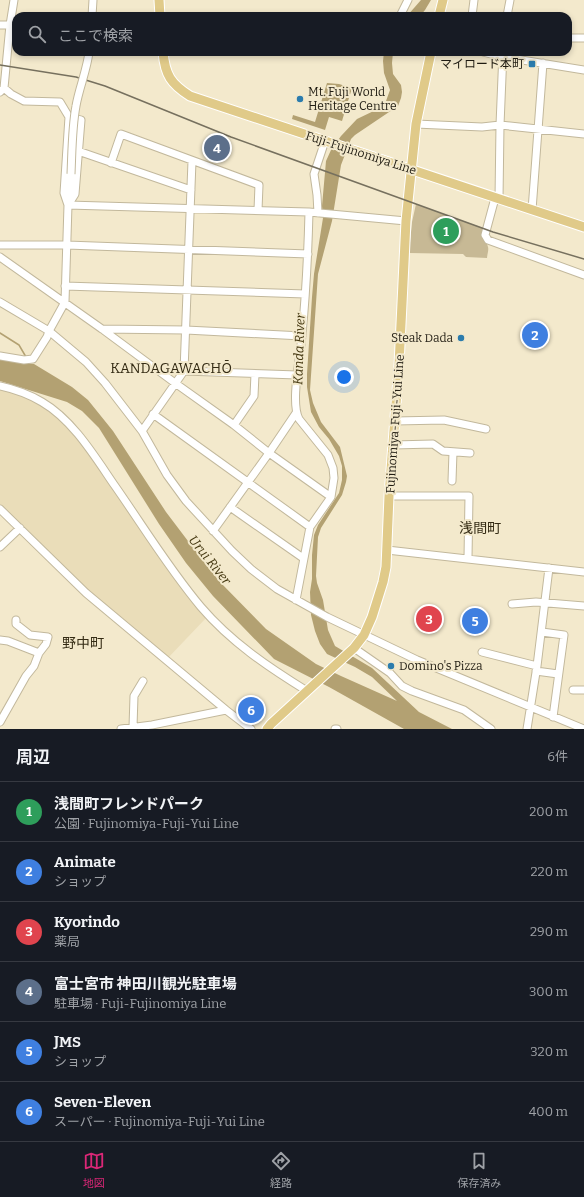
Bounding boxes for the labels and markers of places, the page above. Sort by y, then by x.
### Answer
place label: マイロード本町 [440,57,524,71]
marker: マイロード本町 [527,59,537,69]
place label: Mt. Fuji World Heritage Centre [308,85,396,113]
marker: Mt. Fuji World Heritage Centre [295,94,305,104]
pin: 4 [204,133,230,163]
pin: 1 [433,216,459,246]
pin: 2 [522,320,548,350]
place label: Steak Dada [391,331,453,345]
marker: Steak Dada [456,333,466,343]
pin: 3 [416,604,442,634]
pin: 5 [462,606,488,636]
place label: Domino's Pizza [399,659,483,673]
marker: Domino's Pizza [386,661,396,671]
pin: 6 [238,695,264,725]

